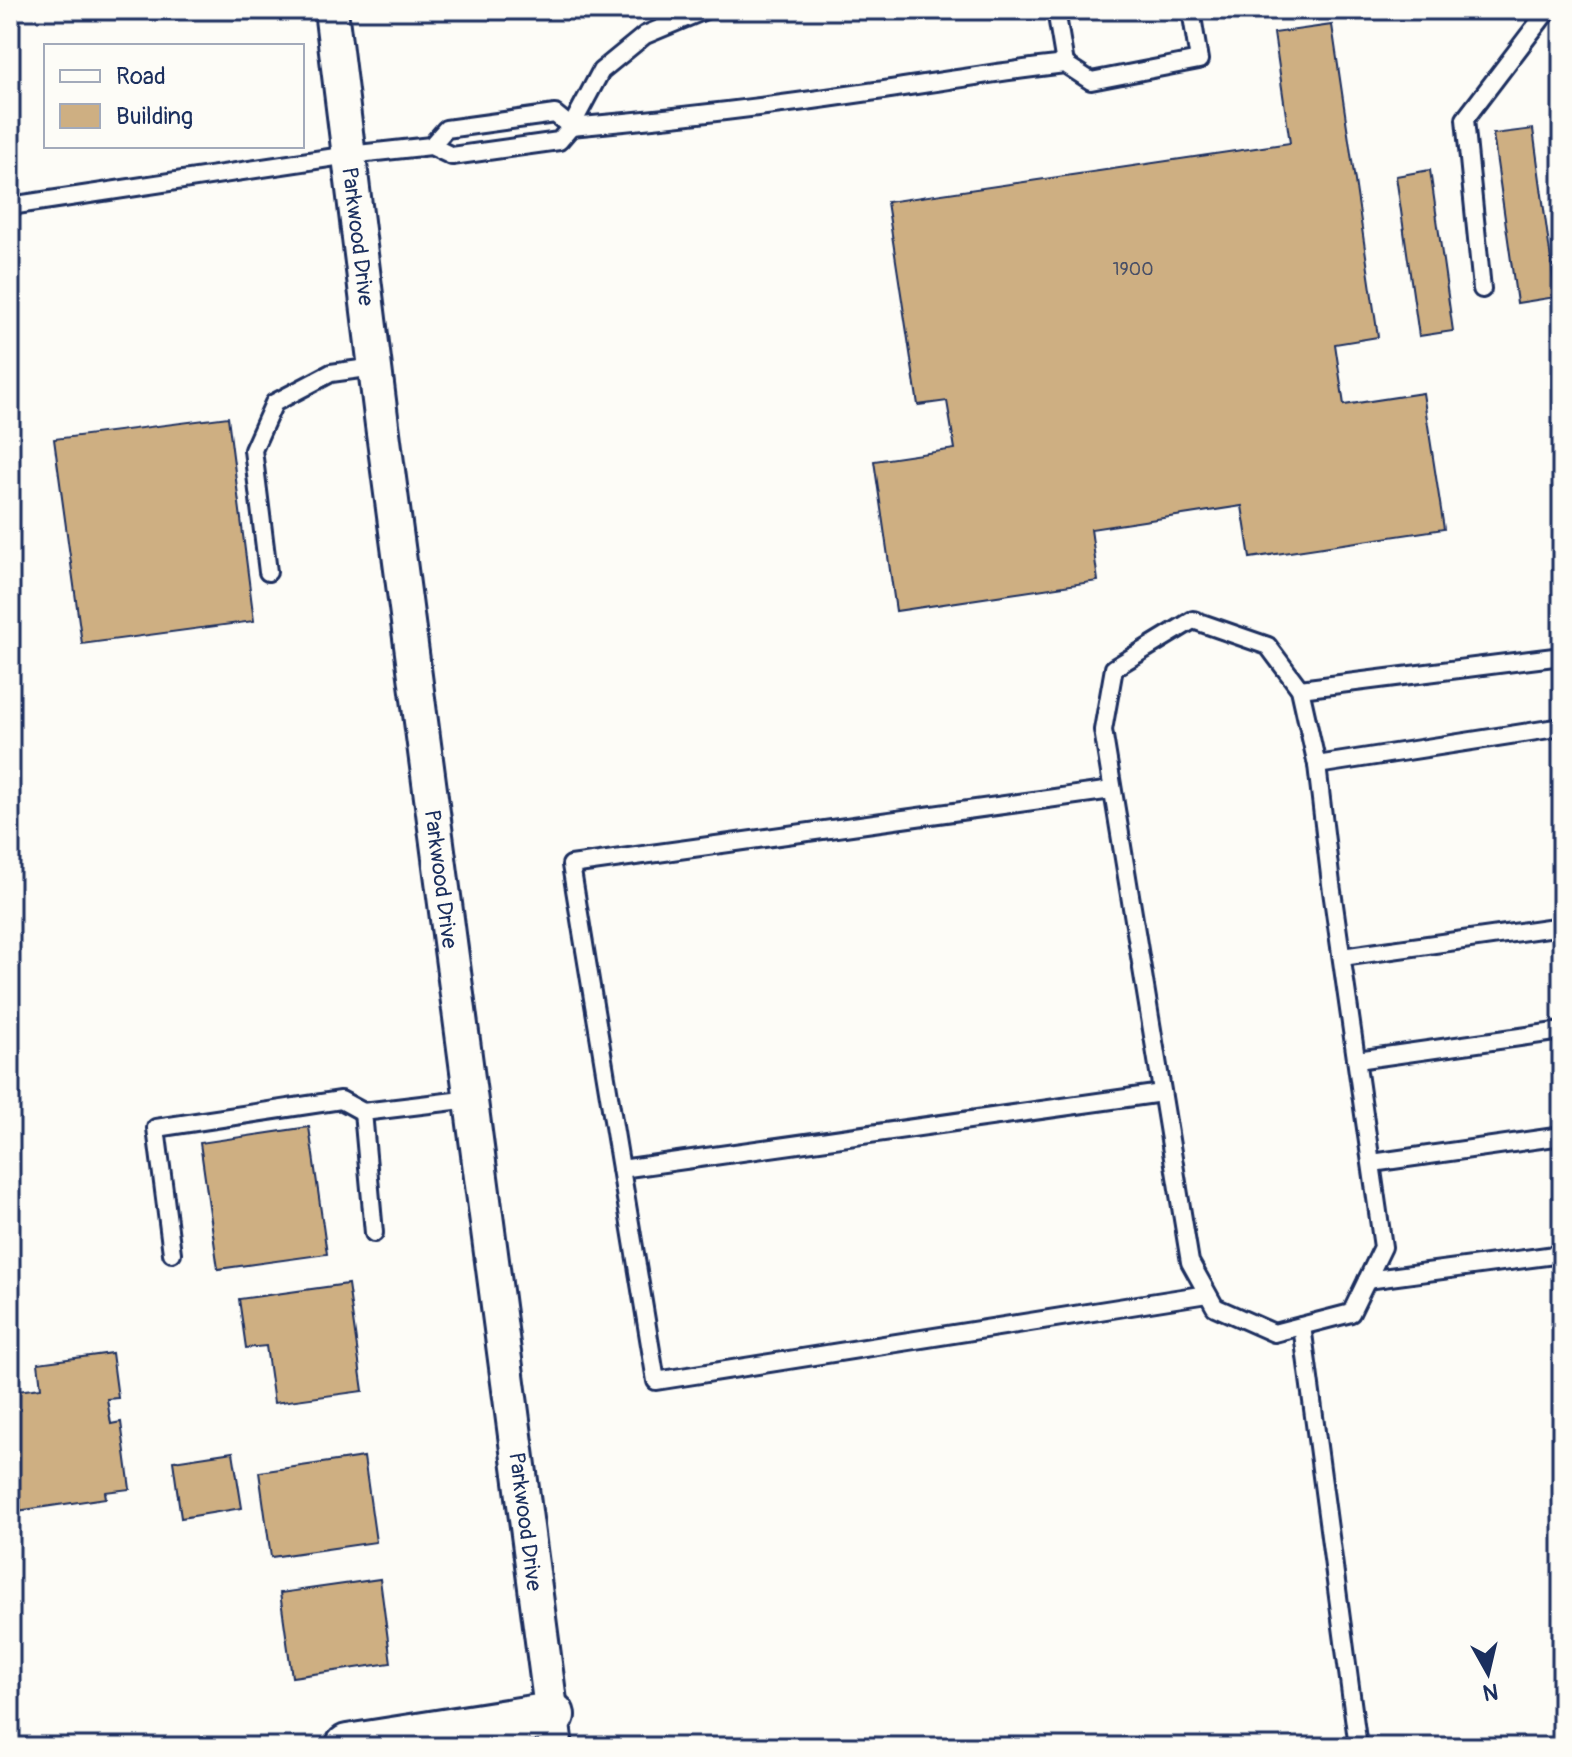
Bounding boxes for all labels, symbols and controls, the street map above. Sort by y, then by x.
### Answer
legend [44,44,304,148]
text: Road [116,62,166,91]
text: Building [116,102,193,131]
street label: Parkwood Drive [335,165,380,308]
house number: 1900 [1113,258,1153,281]
street label: Parkwood Drive [418,808,464,950]
street label: Parkwood Drive [502,1451,548,1593]
north arrow [1448,1633,1528,1713]
text: N [1481,1677,1500,1707]

